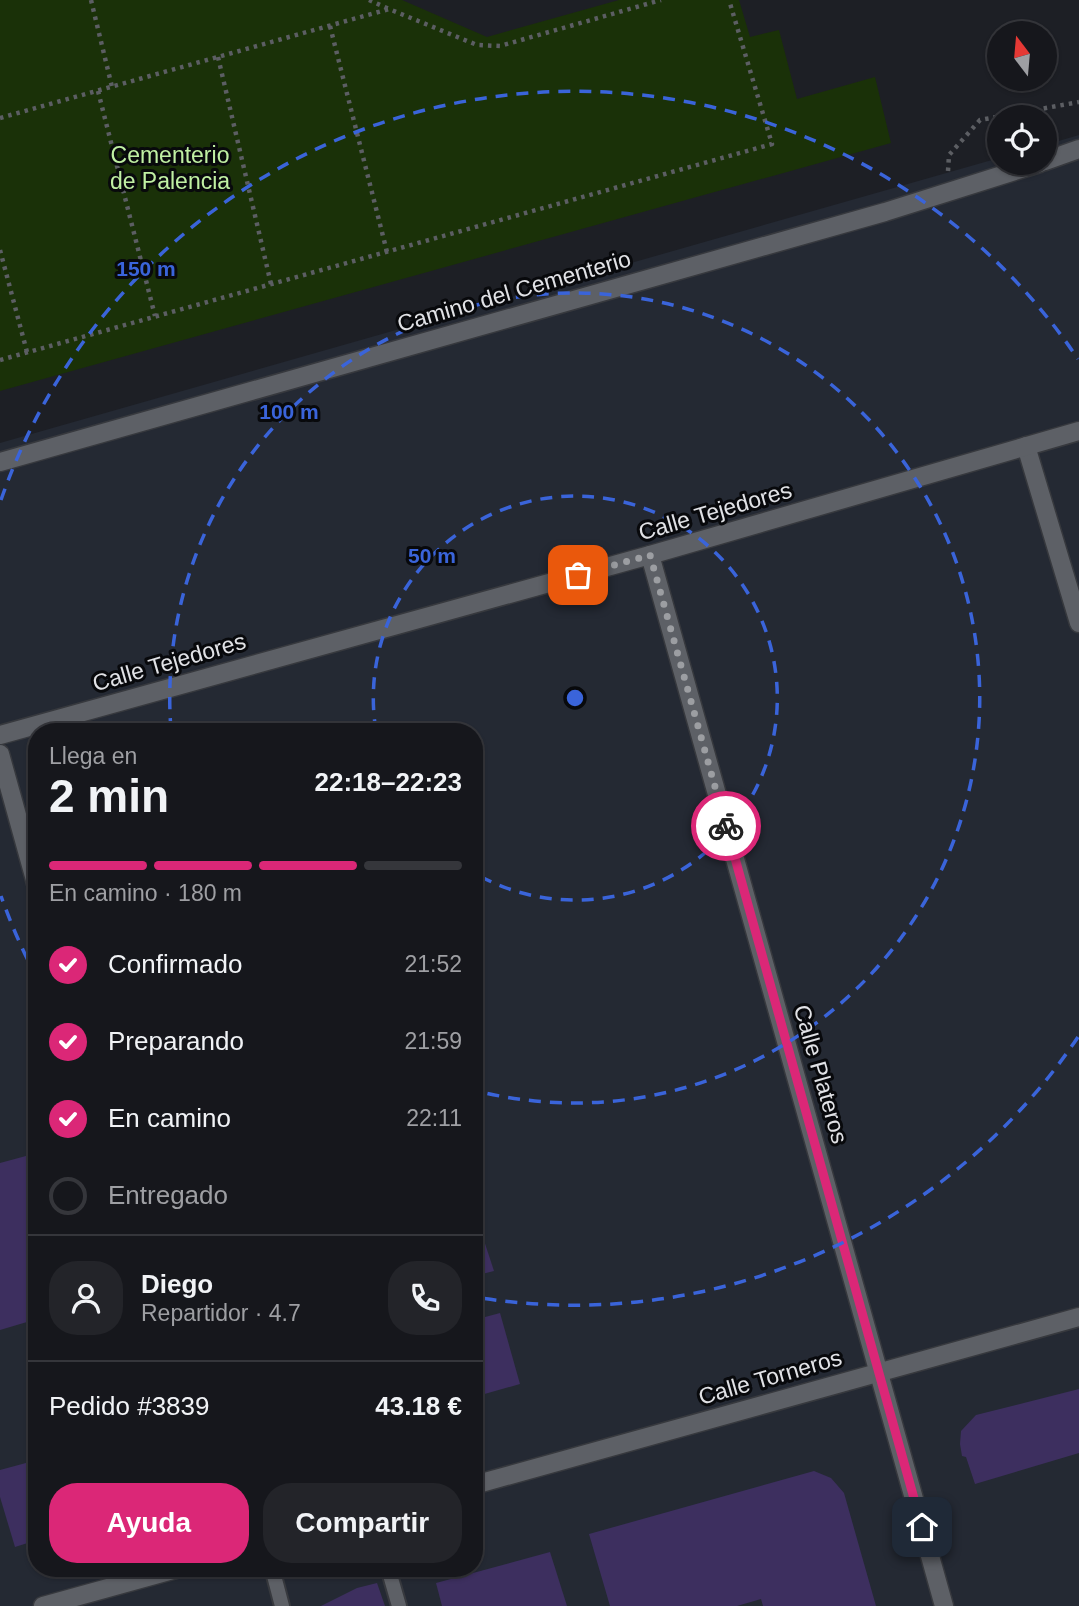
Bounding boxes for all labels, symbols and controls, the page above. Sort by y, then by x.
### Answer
north arrow [987,21,1057,91]
map controls [987,21,1057,175]
button: locate [987,105,1057,175]
park label: Cementerio de Palencia [110,142,230,194]
street label: Camino del Cementerio [394,245,634,337]
text: 150 m [116,257,176,280]
text: 100 m [259,400,319,423]
street label: Calle Tejedores [635,477,795,545]
text: 50 m [408,544,456,567]
pin [548,545,608,605]
icon: bag [559,556,597,594]
street label: Calle Tejedores [89,628,249,696]
centre of rings [563,686,587,710]
text: Llega en [49,743,137,769]
text: 22:18–22:23 [315,767,462,797]
text: 2 min [49,770,169,822]
courier [691,791,761,861]
icon: bike [707,807,745,845]
text: En camino · 180 m [49,880,242,906]
icon: check [49,946,87,984]
text: Confirmado [108,949,242,979]
text: 21:52 [404,951,462,977]
street label: Calle Plateros [789,1002,853,1146]
icon: check [49,1023,87,1061]
text: Preparando [108,1026,244,1056]
text: 21:59 [404,1028,462,1054]
icon: check [49,1100,87,1138]
text: En camino [108,1103,231,1133]
text: 22:11 [406,1105,462,1131]
text: Entregado [108,1180,228,1210]
button: person [49,1261,123,1335]
button: phone [388,1261,462,1335]
text: Diego [141,1269,213,1299]
text: Repartidor · 4.7 [141,1300,301,1326]
street label: Calle Torneros [695,1344,845,1410]
text: Pedido #3839 [49,1391,209,1421]
text: 43.18 € [375,1391,462,1421]
button: Ayuda [49,1483,249,1563]
button: Compartir [263,1483,462,1563]
pin [892,1497,952,1557]
icon: home [903,1508,941,1546]

